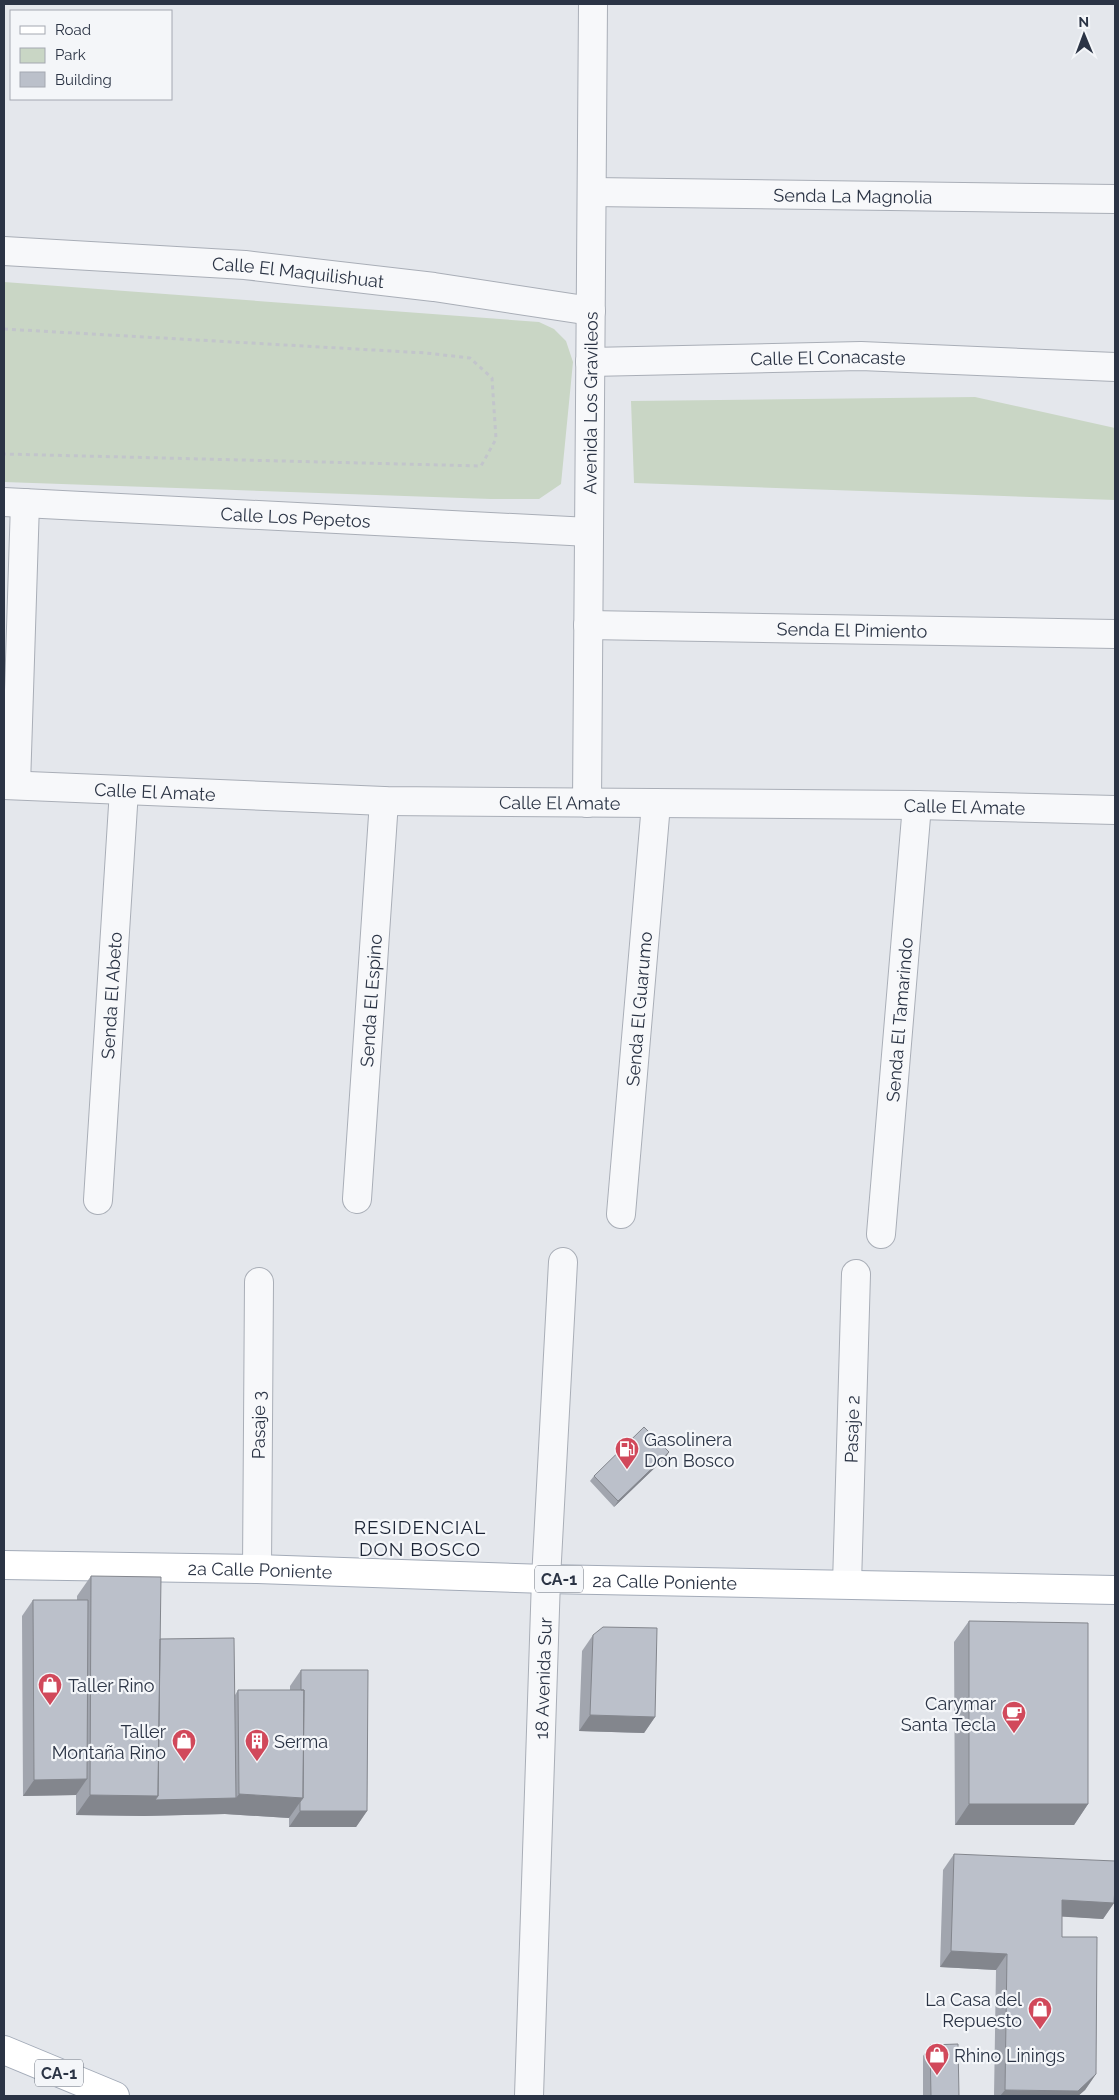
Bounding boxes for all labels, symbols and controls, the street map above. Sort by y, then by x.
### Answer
legend [10,10,172,100]
north arrow [1059,10,1109,60]
text: N [1078,14,1089,30]
text: Road [55,21,91,39]
text: Park [55,46,86,64]
text: Building [55,71,112,89]
street label: Senda La Magnolia [773,184,933,207]
street label: Calle El Maquilishuat [212,253,385,292]
street label: Avenida Los Gravileos [579,311,601,495]
street label: Calle El Conacaste [750,345,906,369]
street label: Calle Los Pepetos [220,503,371,531]
street label: Senda El Pimiento [776,618,928,641]
street label: Calle El Amate [94,778,216,804]
street label: Calle El Amate [499,791,621,813]
street label: Calle El Amate [904,794,1026,818]
street label: Senda El Guarumo [621,930,656,1087]
street label: Senda El Abeto [96,931,126,1060]
street label: Senda El Espino [355,933,385,1068]
street label: Senda El Tamarindo [882,936,916,1103]
street label: Pasaje 3 [247,1391,269,1459]
street label: Pasaje 2 [840,1395,863,1463]
place label: Gasolinera Don Bosco [644,1429,735,1471]
fuel station icon: Gasolinera Don Bosco [614,1436,640,1470]
district label: RESIDENCIAL DON BOSCO [354,1516,486,1560]
street label: 2a Calle Poniente [188,1557,333,1582]
road number: CA-1 [535,1566,583,1592]
street label: 2a Calle Poniente [592,1569,738,1593]
street label: 18 Avenida Sur [530,1616,555,1739]
shop icon: Taller Rino [37,1672,63,1706]
place label: Taller Rino [68,1675,155,1696]
place label: Carymar Santa Tecla [901,1693,997,1735]
cafe icon: Carymar Santa Tecla [1001,1700,1027,1734]
place label: Taller Montaña Rino [52,1721,167,1763]
shop icon: Taller Montaña Rino [171,1728,197,1762]
building icon: Serma [244,1728,270,1762]
place label: Serma [274,1731,328,1752]
place label: La Casa del Repuesto [925,1989,1022,2031]
shop icon: La Casa del Repuesto [1027,1996,1053,2030]
shop icon: Rhino Linings [924,2042,950,2076]
place label: Rhino Linings [954,2045,1065,2066]
road number: CA-1 [35,2060,83,2086]

